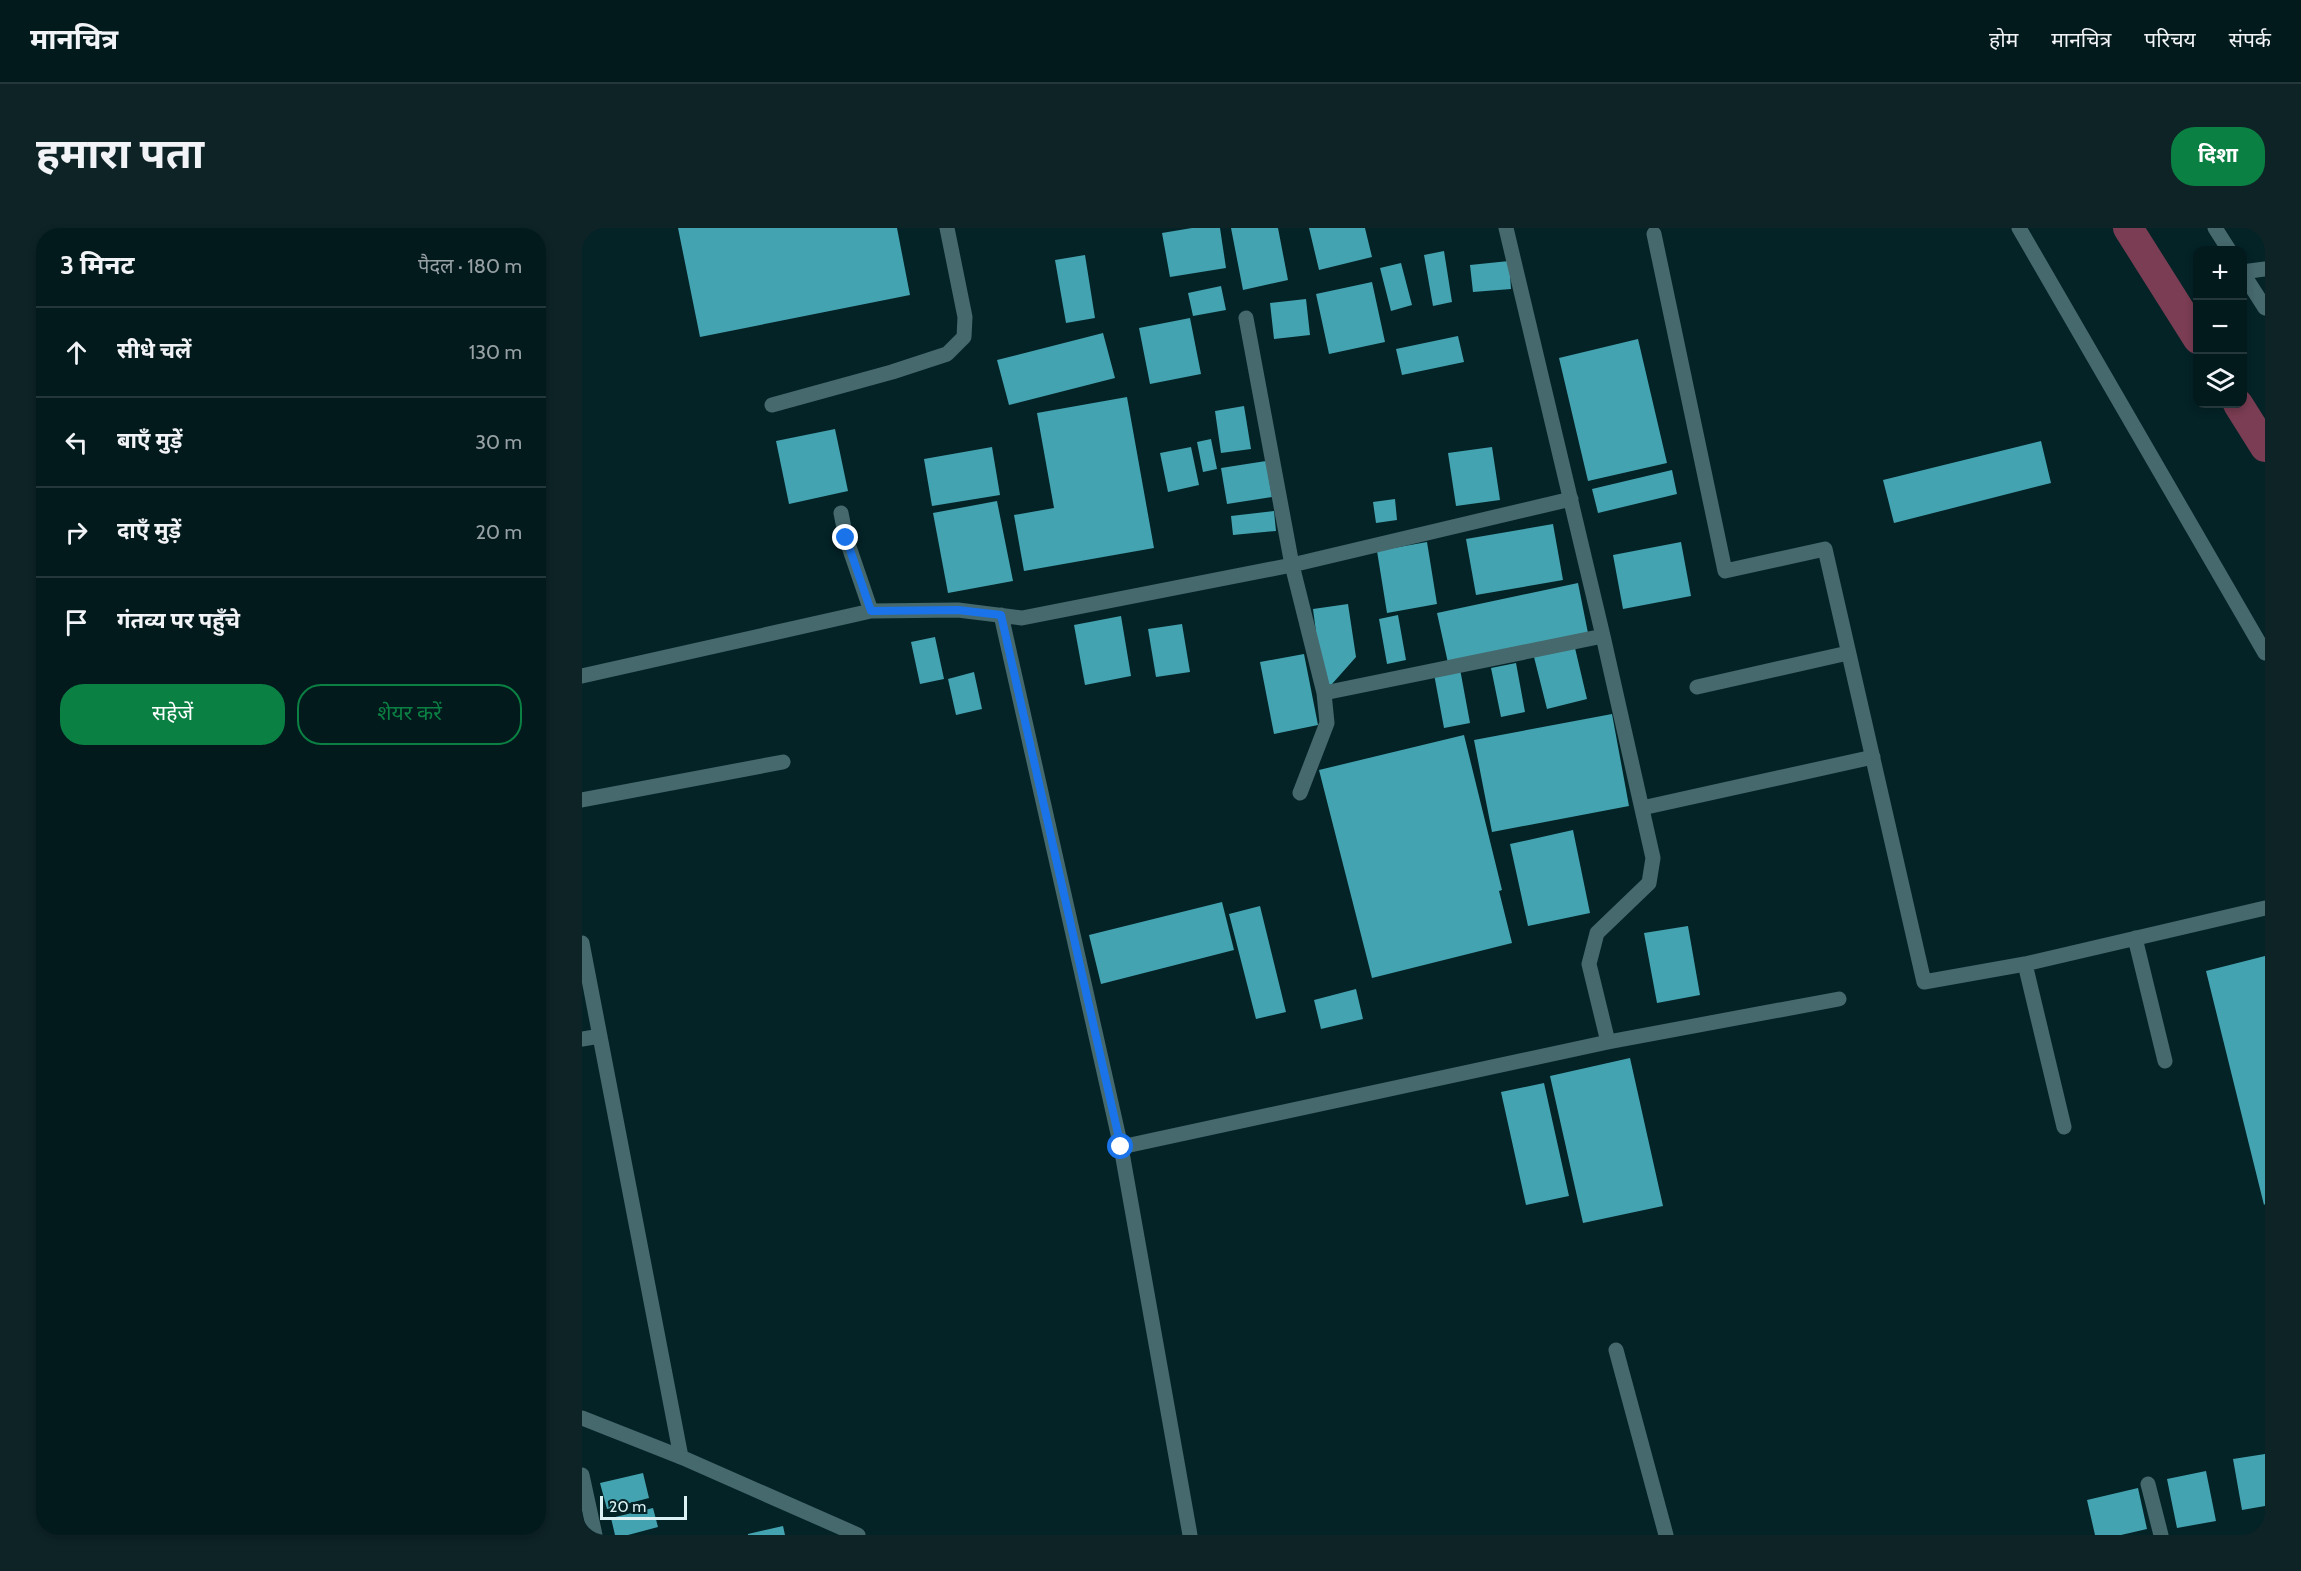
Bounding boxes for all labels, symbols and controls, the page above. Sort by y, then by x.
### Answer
text: मानचित्र [30,22,118,56]
text: होम [1989,27,2018,52]
text: मानचित्र [2051,27,2111,52]
text: परिचय [2144,27,2196,52]
text: संपर्क [2229,27,2271,52]
text: हमारा पता [36,127,204,179]
button: दिशा [2171,127,2265,186]
map controls [2193,246,2247,408]
button: + [2193,246,2247,300]
text: 3 मिनट [60,249,134,281]
text: पैदल · 180 m [418,254,522,278]
button: − [2193,300,2247,354]
icon: ahead [60,336,93,369]
text: सीधे चलें [117,337,191,364]
text: 130 m [469,340,522,364]
button: layers [2193,354,2247,408]
icon: left [60,426,93,459]
text: बाएँ मुड़ें [117,427,182,454]
text: 30 m [475,430,522,454]
icon: right [60,516,93,549]
text: दाएँ मुड़ें [117,517,181,544]
text: 20 m [476,520,522,544]
route end [832,524,858,550]
icon: arrive [60,606,93,639]
text: गंतव्य पर पहुँचे [117,607,240,634]
button: सहेजें [60,684,285,745]
button: शेयर करें [297,684,522,745]
route start [1107,1133,1133,1159]
scale bar [600,1493,687,1520]
text: 20 m [609,1497,646,1516]

